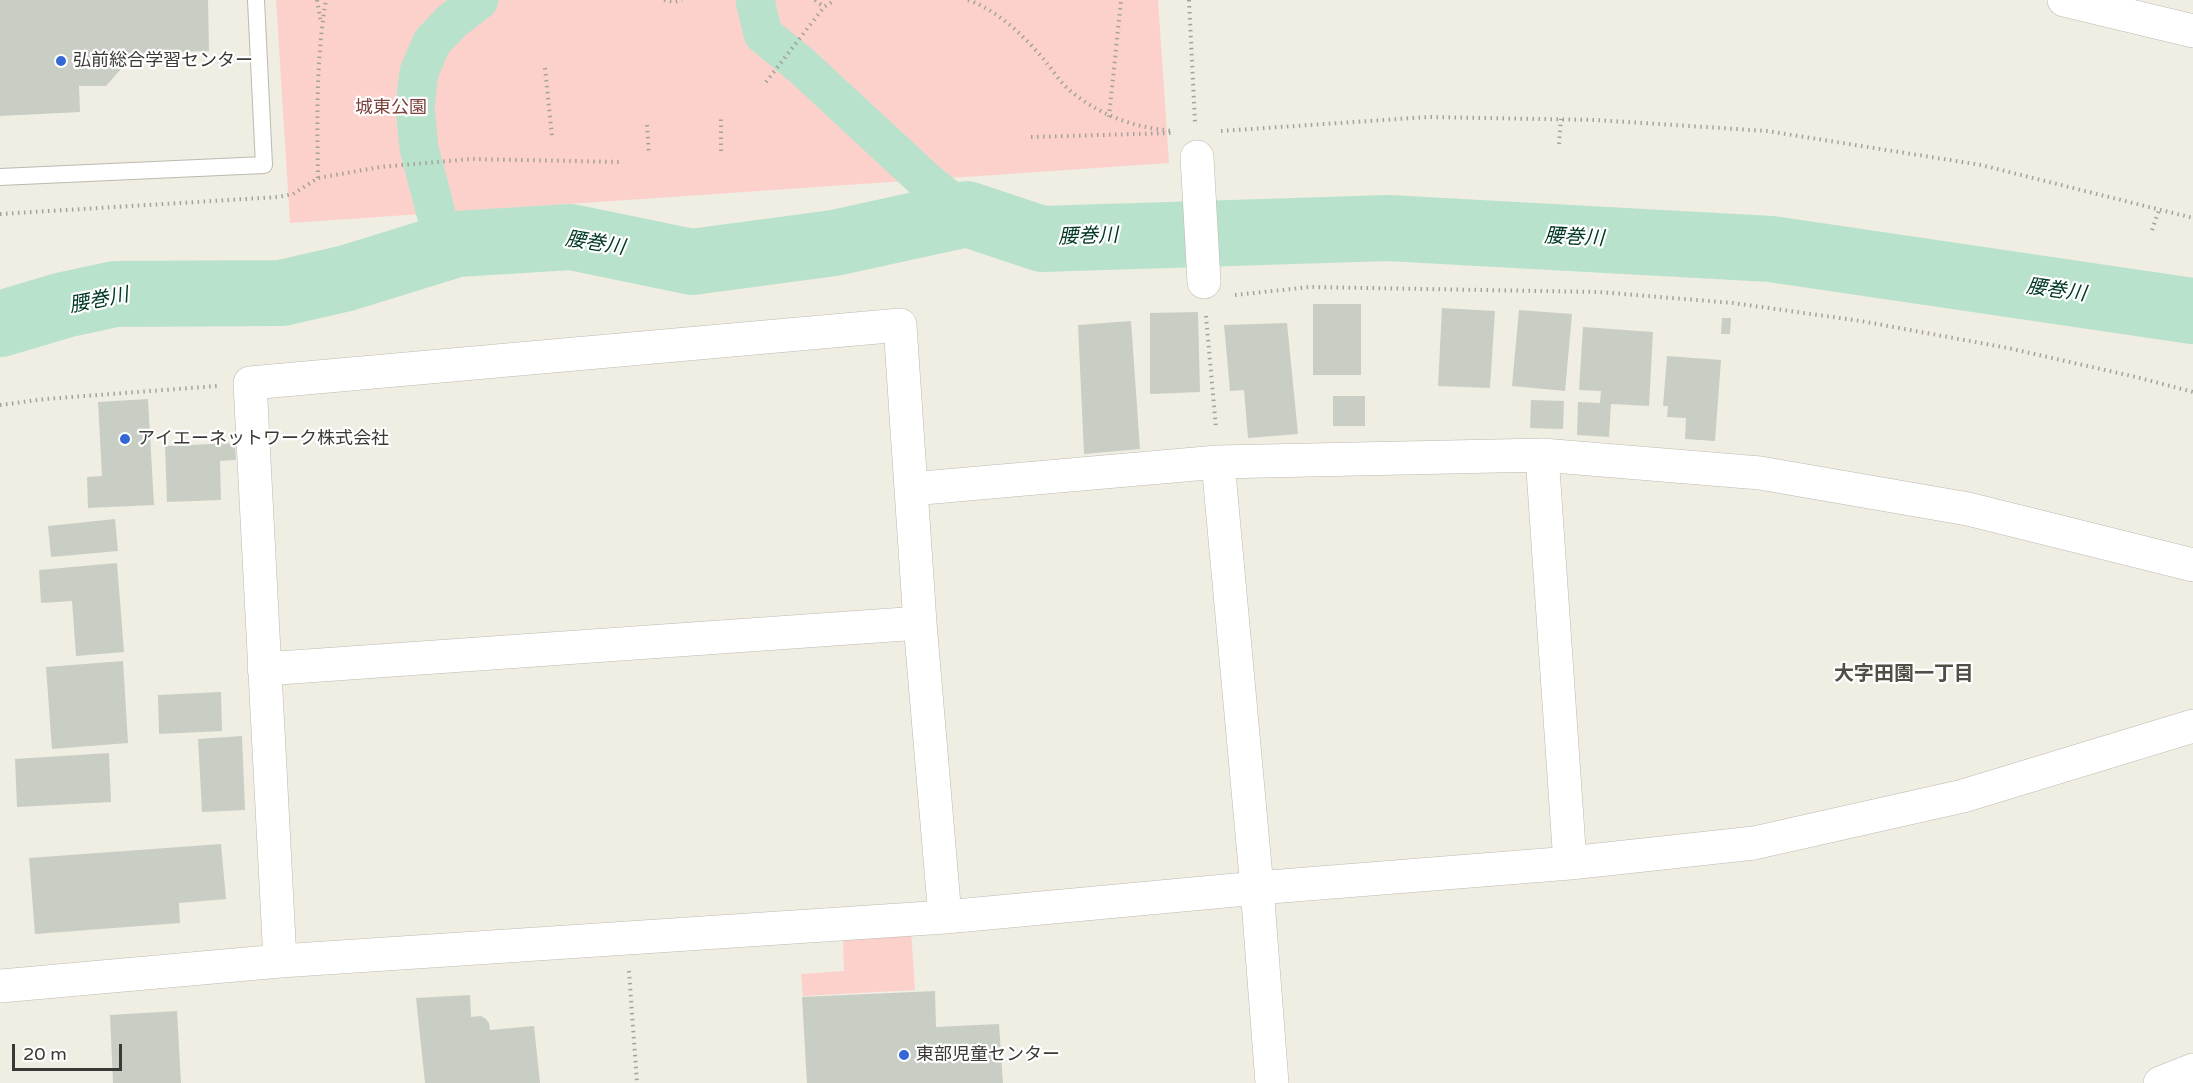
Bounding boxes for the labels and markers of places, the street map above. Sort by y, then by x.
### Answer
place label: 弘前総合学習センター [73,50,253,72]
marker: 弘前総合学習センター [54,54,68,68]
place label: アイエーネットワーク株式会社 [137,428,389,450]
marker: アイエーネットワーク株式会社 [118,432,132,446]
place label: 東部児童センター [916,1044,1060,1066]
marker: 東部児童センター [897,1048,911,1062]

